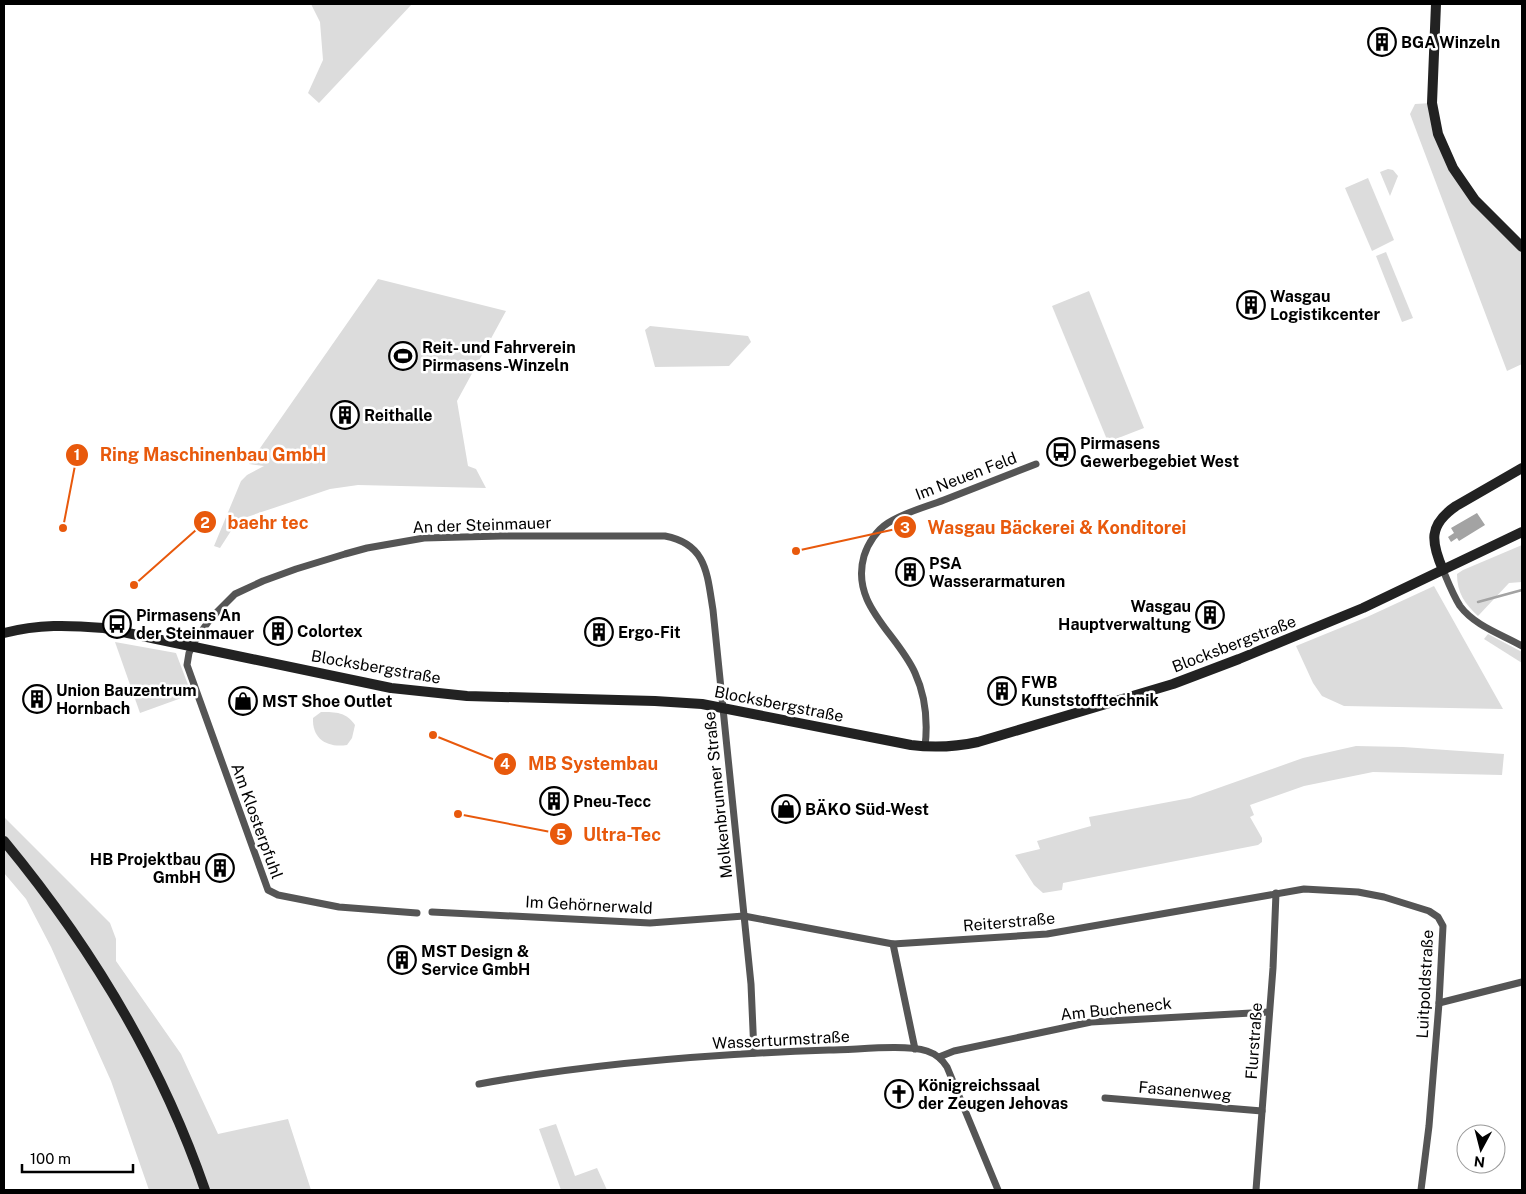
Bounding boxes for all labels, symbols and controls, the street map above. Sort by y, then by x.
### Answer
building icon: BGA Winzeln [1367,27,1397,57]
place label: BGA Winzeln [1401,33,1500,52]
place label: Wasgau Logistikcenter [1270,287,1380,324]
building icon: Wasgau Logistikcenter [1236,290,1266,320]
place label: Reit- und Fahrverein Pirmasens-Winzeln [422,338,576,375]
sports icon: Reit- und Fahrverein Pirmasens-Winzeln [388,341,418,371]
building icon: Reithalle [330,400,360,430]
place label: Reithalle [364,406,433,425]
place label: Pirmasens Gewerbegebiet West [1080,434,1239,471]
bus stop icon: Pirmasens Gewerbegebiet West [1046,437,1076,467]
callout: Ring Maschinenbau GmbH [65,438,337,471]
text: Ring Maschinenbau GmbH [100,444,326,465]
text: 1 [74,446,80,463]
street label: Im Neuen Feld [913,448,1019,504]
callout: baehr tec [192,506,318,539]
callout: Wasgau Bäckerei & Konditorei [892,511,1196,544]
text: baehr tec [227,512,309,533]
street label: An der Steinmauer [412,513,552,537]
text: 2 [200,514,210,531]
text: Wasgau Bäckerei & Konditorei [928,517,1186,538]
text: 3 [900,519,910,536]
place label: PSA Wasserarmaturen [929,554,1065,591]
building icon: PSA Wasserarmaturen [895,557,925,587]
place label: Wasgau Hauptverwaltung [1058,597,1191,634]
building icon: Wasgau Hauptverwaltung [1195,600,1225,630]
place label: Pirmasens An der Steinmauer [136,606,255,643]
bus stop icon: Pirmasens An der Steinmauer [102,609,132,639]
street label: Blocksbergstraße [1169,612,1299,676]
building icon: Colortex [263,616,293,646]
building icon: Ergo-Fit [584,617,614,647]
place label: Colortex [297,622,363,641]
place label: Ergo-Fit [618,623,681,642]
street label: Blocksbergstraße [310,646,442,688]
place label: FWB Kunststofftechnik [1021,673,1159,710]
building icon: FWB Kunststofftechnik [987,676,1017,706]
place label: Union Bauzentrum Hornbach [56,681,197,718]
street label: Blocksbergstraße [713,682,845,726]
building icon: Union Bauzentrum Hornbach [22,684,52,714]
shop icon: MST Shoe Outlet [228,686,258,716]
place label: MST Shoe Outlet [262,692,393,711]
street label: Molkenbrunner Straße [700,711,736,879]
callout: MB Systembau [493,747,668,780]
text: MB Systembau [528,753,658,774]
text: 4 [500,755,510,772]
street label: Am Klosterpfuhl [227,761,287,882]
building icon: Pneu-Tecc [539,786,569,816]
place label: Pneu-Tecc [573,792,652,811]
shop icon: BÄKO Süd-West [771,794,801,824]
place label: BÄKO Süd-West [805,799,929,819]
callout: Ultra-Tec [548,818,671,851]
text: Ultra-Tec [583,824,661,845]
text: 5 [556,826,566,843]
place label: HB Projektbau GmbH [90,850,201,887]
building icon: HB Projektbau GmbH [205,853,235,883]
street label: Im Gehörnerwald [525,892,653,918]
street label: Reiterstraße [962,909,1056,935]
street label: Luitpoldstraße [1413,929,1437,1039]
place label: MST Design & Service GmbH [421,942,530,979]
building icon: MST Design & Service GmbH [387,945,417,975]
street label: Am Bucheneck [1059,994,1173,1024]
street label: Flurstraße [1242,1002,1266,1080]
street label: Wasserturmstraße [712,1027,850,1053]
place label: Königreichssaal der Zeugen Jehovas [918,1076,1068,1113]
street label: Fasanenweg [1138,1077,1232,1105]
church icon: Königreichssaal der Zeugen Jehovas [884,1079,914,1109]
north arrow [1456,1124,1506,1174]
scale bar [22,1142,134,1174]
text: 100 m [30,1150,71,1167]
text: N [1473,1153,1486,1171]

